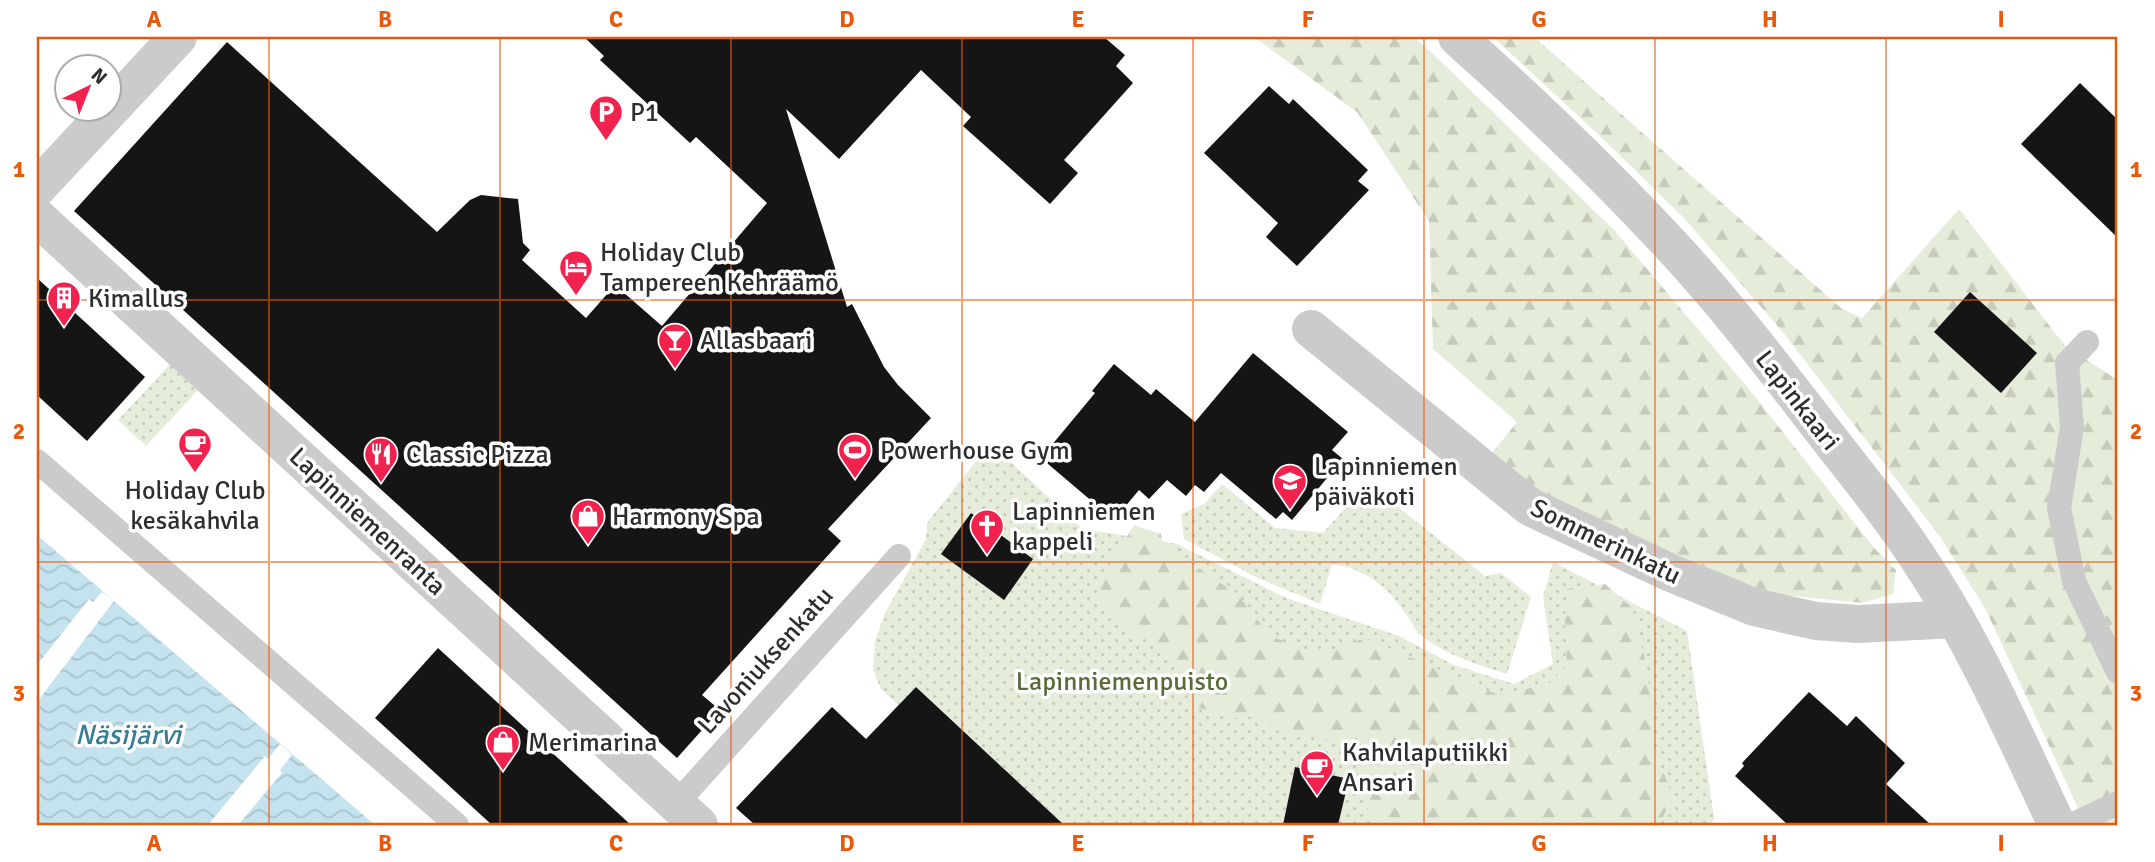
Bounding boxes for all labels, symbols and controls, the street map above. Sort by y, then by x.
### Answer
text: A [147,5,162,34]
text: B [378,5,392,34]
text: C [609,5,623,34]
text: D [839,5,855,34]
text: E [1071,5,1085,34]
text: F [1302,5,1314,34]
text: G [1531,5,1547,34]
text: H [1762,5,1778,34]
text: I [1997,5,2005,34]
north arrow [52,52,122,122]
text: N [86,63,112,90]
parking icon: P1 [587,93,625,142]
place label: P1 [630,97,659,129]
text: 1 [13,155,25,184]
text: 1 [2130,155,2142,184]
place label: Holiday Club Tampereen Kehräämö [600,237,839,299]
hotel icon: Holiday Club Tampereen Kehräämö [557,248,595,297]
building icon: Kimallus [45,279,83,328]
place label: Kimallus [88,283,185,315]
bar icon: Allasbaari [656,321,694,370]
place label: Allasbaari [700,325,812,357]
street label: Lapinkaari [1748,344,1846,457]
text: 2 [13,417,25,446]
text: 2 [2130,417,2142,446]
cafe icon: Holiday Club kesäkahvila [176,425,214,474]
sports icon: Powerhouse Gym [836,431,874,480]
restaurant icon: Classic Pizza [362,435,400,484]
place label: Powerhouse Gym [880,435,1070,467]
place label: Classic Pizza [406,439,549,471]
street label: Lapinniemenranta [282,441,452,603]
place label: Lapinniemen päiväkoti [1314,451,1458,513]
school or university icon: Lapinniemen päiväkoti [1271,462,1309,511]
place label: Holiday Club kesäkahvila [124,475,266,537]
street label: Sommerinkatu [1525,492,1686,592]
place label: Lapinniemen kappeli [1012,496,1156,558]
shop icon: Harmony Spa [569,497,607,546]
place label: Harmony Spa [612,501,760,533]
church icon: Lapinniemen kappeli [968,507,1006,556]
street label: Lavoniuksenkatu [691,580,840,741]
park label: Lapinniemenpuisto [1016,666,1228,698]
text: 3 [13,679,25,708]
text: 3 [2130,679,2142,708]
water label: Näsijärvi [75,718,184,752]
shop icon: Merimarina [484,723,522,772]
place label: Merimarina [528,727,657,759]
place label: Kahvilaputiikki Ansari [1342,737,1508,799]
cafe icon: Kahvilaputiikki Ansari [1298,748,1336,797]
text: A [147,829,162,858]
text: B [378,829,392,858]
text: C [609,829,623,858]
text: D [839,829,855,858]
text: E [1071,829,1085,858]
text: F [1302,829,1314,858]
text: G [1531,829,1547,858]
text: H [1762,829,1778,858]
text: I [1997,829,2005,858]

